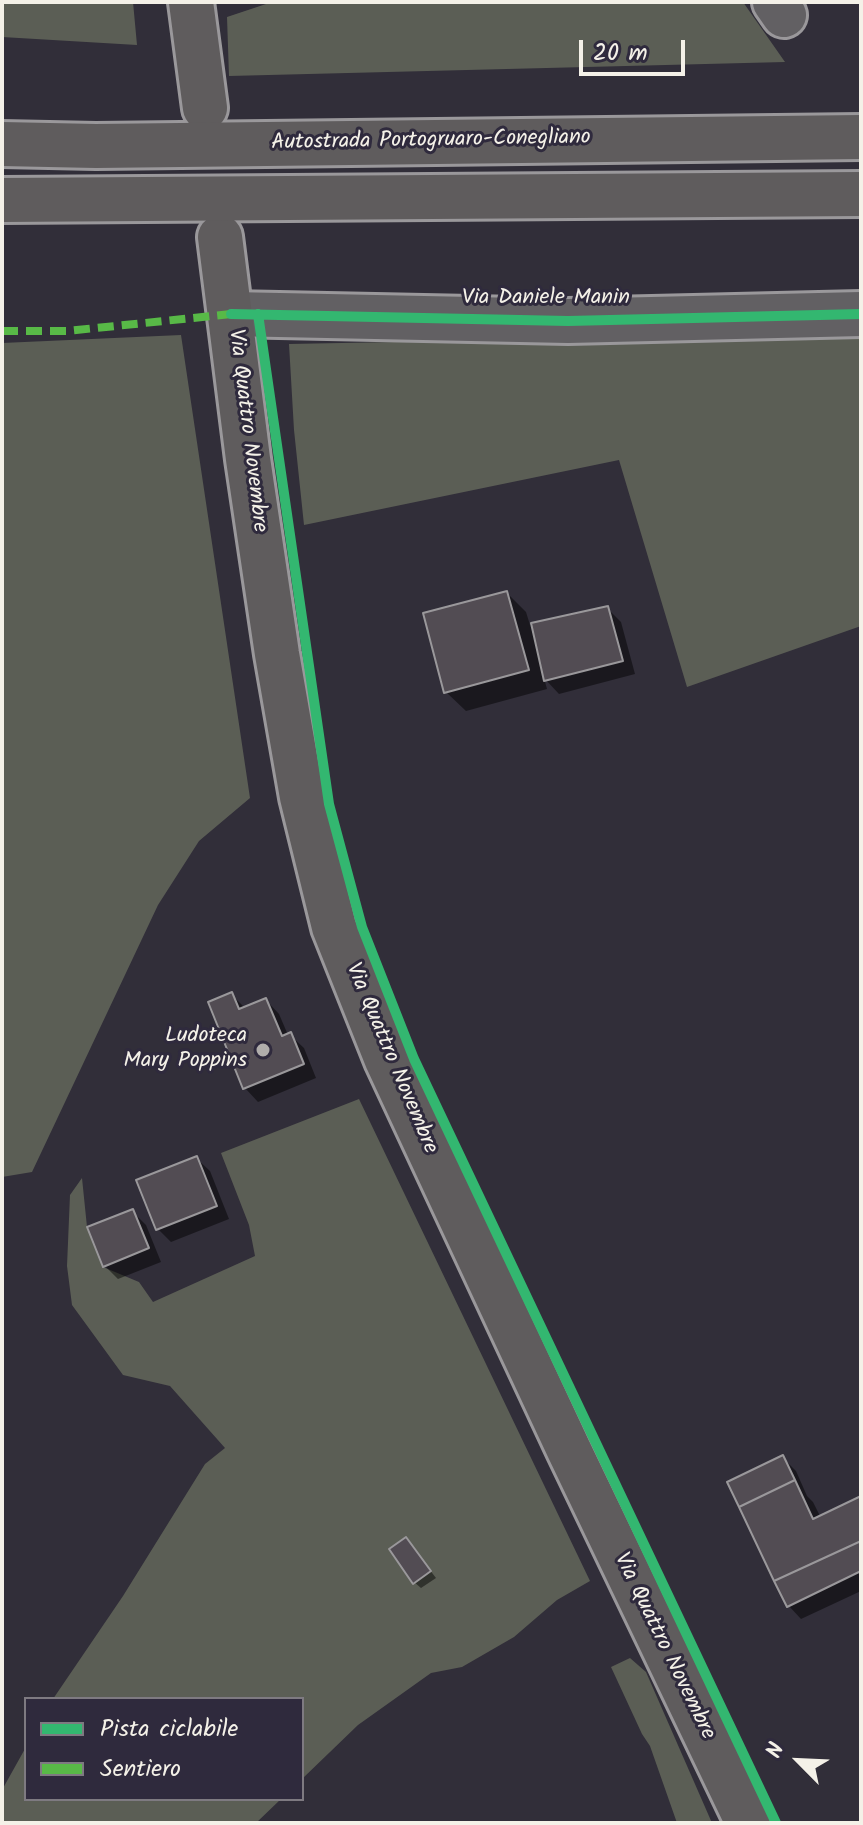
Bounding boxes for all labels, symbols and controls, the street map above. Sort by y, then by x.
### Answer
scale bar [583,24,689,74]
text: 20 m [593,34,648,73]
street label: Autostrada Portogruaro-Conegliano [271,126,591,158]
street label: Via Daniele Manin [462,286,630,312]
street label: Via Quattro Novembre [220,328,272,534]
street label: Via Quattro Novembre [338,960,442,1158]
place label: Ludoteca Mary Poppins [124,1024,247,1076]
marker: Ludoteca Mary Poppins [254,1041,272,1059]
street label: Via Quattro Novembre [606,1549,720,1745]
legend [24,1697,304,1801]
text: Pista ciclabile [100,1710,238,1749]
north arrow [759,1721,839,1801]
text: N [758,1738,795,1765]
text: Sentiero [100,1750,181,1789]

